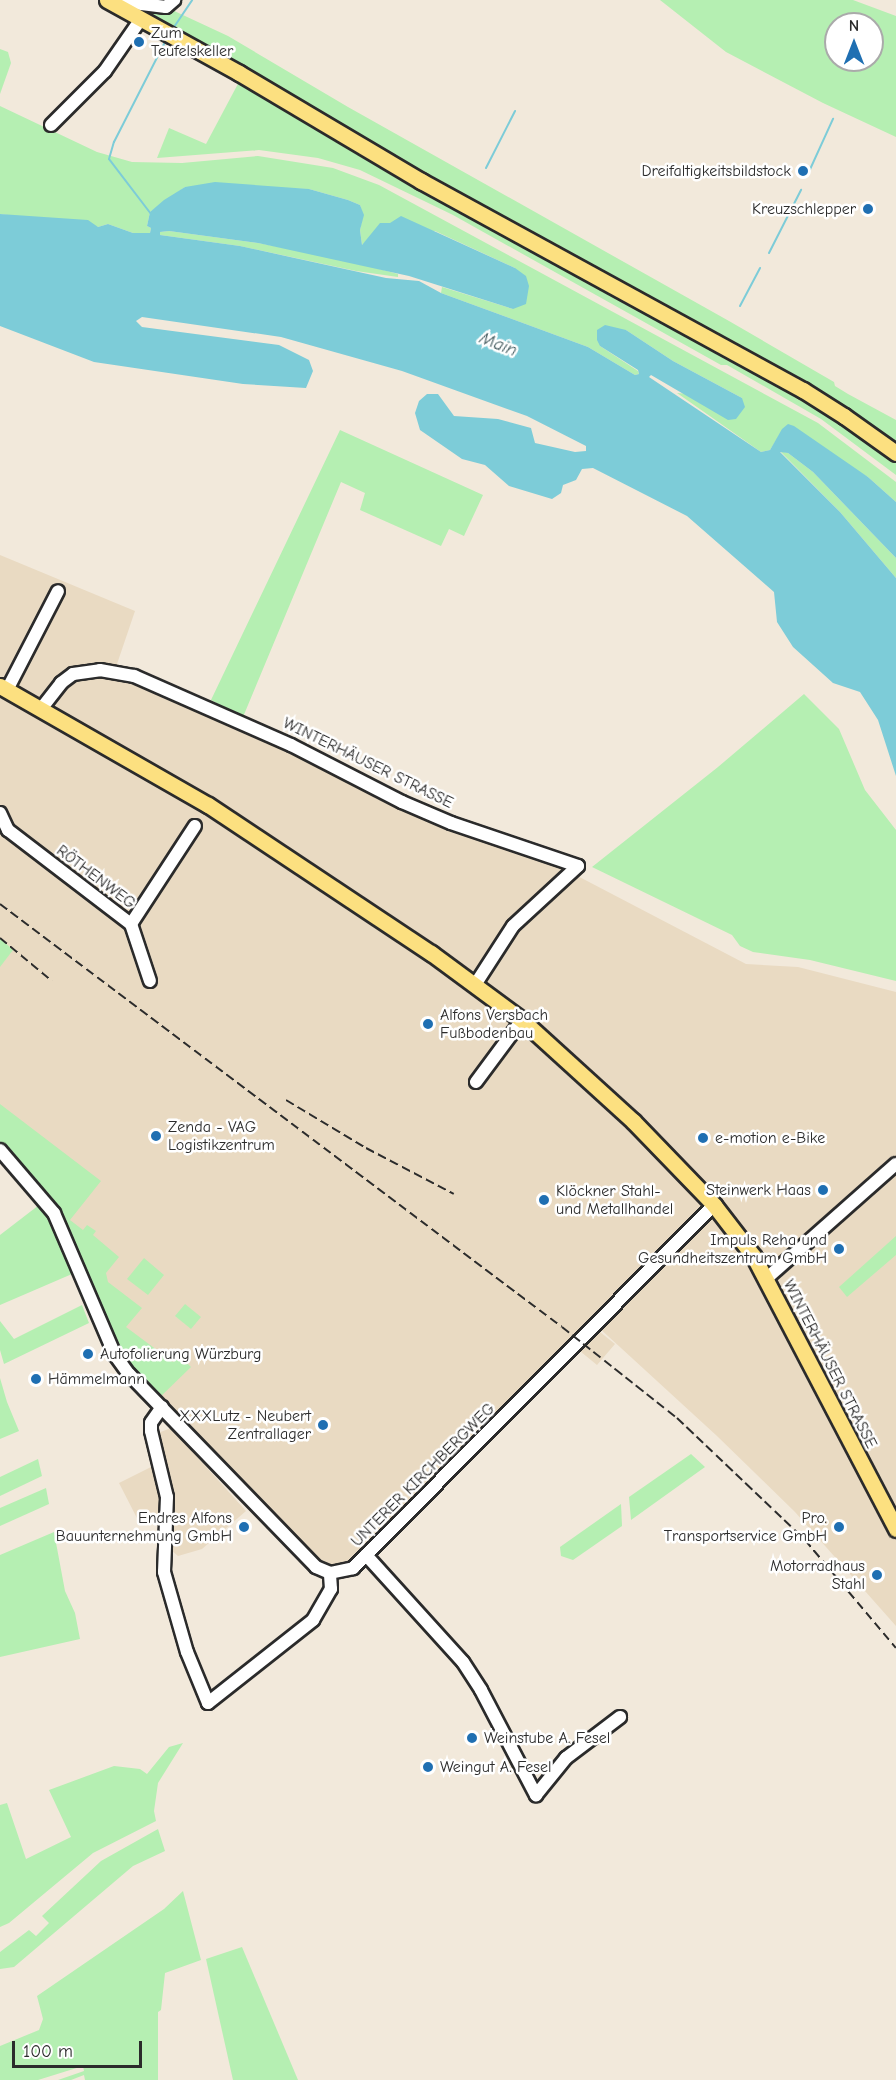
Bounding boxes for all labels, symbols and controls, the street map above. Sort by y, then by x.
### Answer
north arrow [824,12,884,72]
text: N [849,17,859,35]
place label: Zum Teufelskeller [151,23,233,61]
marker: Zum Teufelskeller [132,35,146,49]
place label: Dreifaltigkeitsbildstock [641,161,791,181]
marker: Dreifaltigkeitsbildstock [796,164,810,178]
place label: Kreuzschlepper [752,199,856,219]
marker: Kreuzschlepper [861,202,875,216]
water label: Main [476,328,520,362]
street label: WINTERHÄUSER STRASSE [280,713,456,813]
street label: RÖTHENWEG [53,841,139,913]
place label: Alfons Versbach Fußbodenbau [440,1005,548,1043]
marker: Alfons Versbach Fußbodenbau [421,1017,435,1031]
place label: Zenda - VAG Logistikzentrum [168,1117,275,1155]
place label: e-motion e-Bike [715,1128,825,1148]
marker: Zenda - VAG Logistikzentrum [149,1129,163,1143]
marker: e-motion e-Bike [696,1131,710,1145]
place label: Steinwerk Haas [706,1180,811,1200]
place label: Klöckner Stahl- und Metallhandel [556,1181,673,1219]
marker: Steinwerk Haas [816,1183,830,1197]
marker: Klöckner Stahl- und Metallhandel [537,1193,551,1207]
place label: Impuls Reha und Gesundheitszentrum GmbH [638,1230,827,1268]
marker: Impuls Reha und Gesundheitszentrum GmbH [832,1242,846,1256]
street label: WINTERHÄUSER STRASSE [779,1276,881,1452]
place label: Autofolierung Würzburg [100,1344,261,1364]
marker: Autofolierung Würzburg [81,1347,95,1361]
place label: Hämmelmann [48,1369,145,1389]
marker: Hämmelmann [29,1372,43,1386]
street label: UNTERER KIRCHBERGWEG [347,1399,499,1551]
place label: XXXLutz - Neubert Zentrallager [179,1406,311,1444]
marker: XXXLutz - Neubert Zentrallager [316,1418,330,1432]
place label: Endres Alfons Bauunternehmung GmbH [56,1508,232,1546]
place label: Pro. Transportservice GmbH [664,1508,827,1546]
marker: Endres Alfons Bauunternehmung GmbH [237,1520,251,1534]
marker: Pro. Transportservice GmbH [832,1520,846,1534]
place label: Motorradhaus Stahl [770,1556,865,1594]
marker: Motorradhaus Stahl [870,1568,884,1582]
place label: Weinstube A. Fesel [484,1728,610,1748]
marker: Weinstube A. Fesel [465,1731,479,1745]
place label: Weingut A. Fesel [440,1757,551,1777]
marker: Weingut A. Fesel [421,1760,435,1774]
scale bar [15,2029,146,2067]
text: 100 m [23,2041,73,2062]

